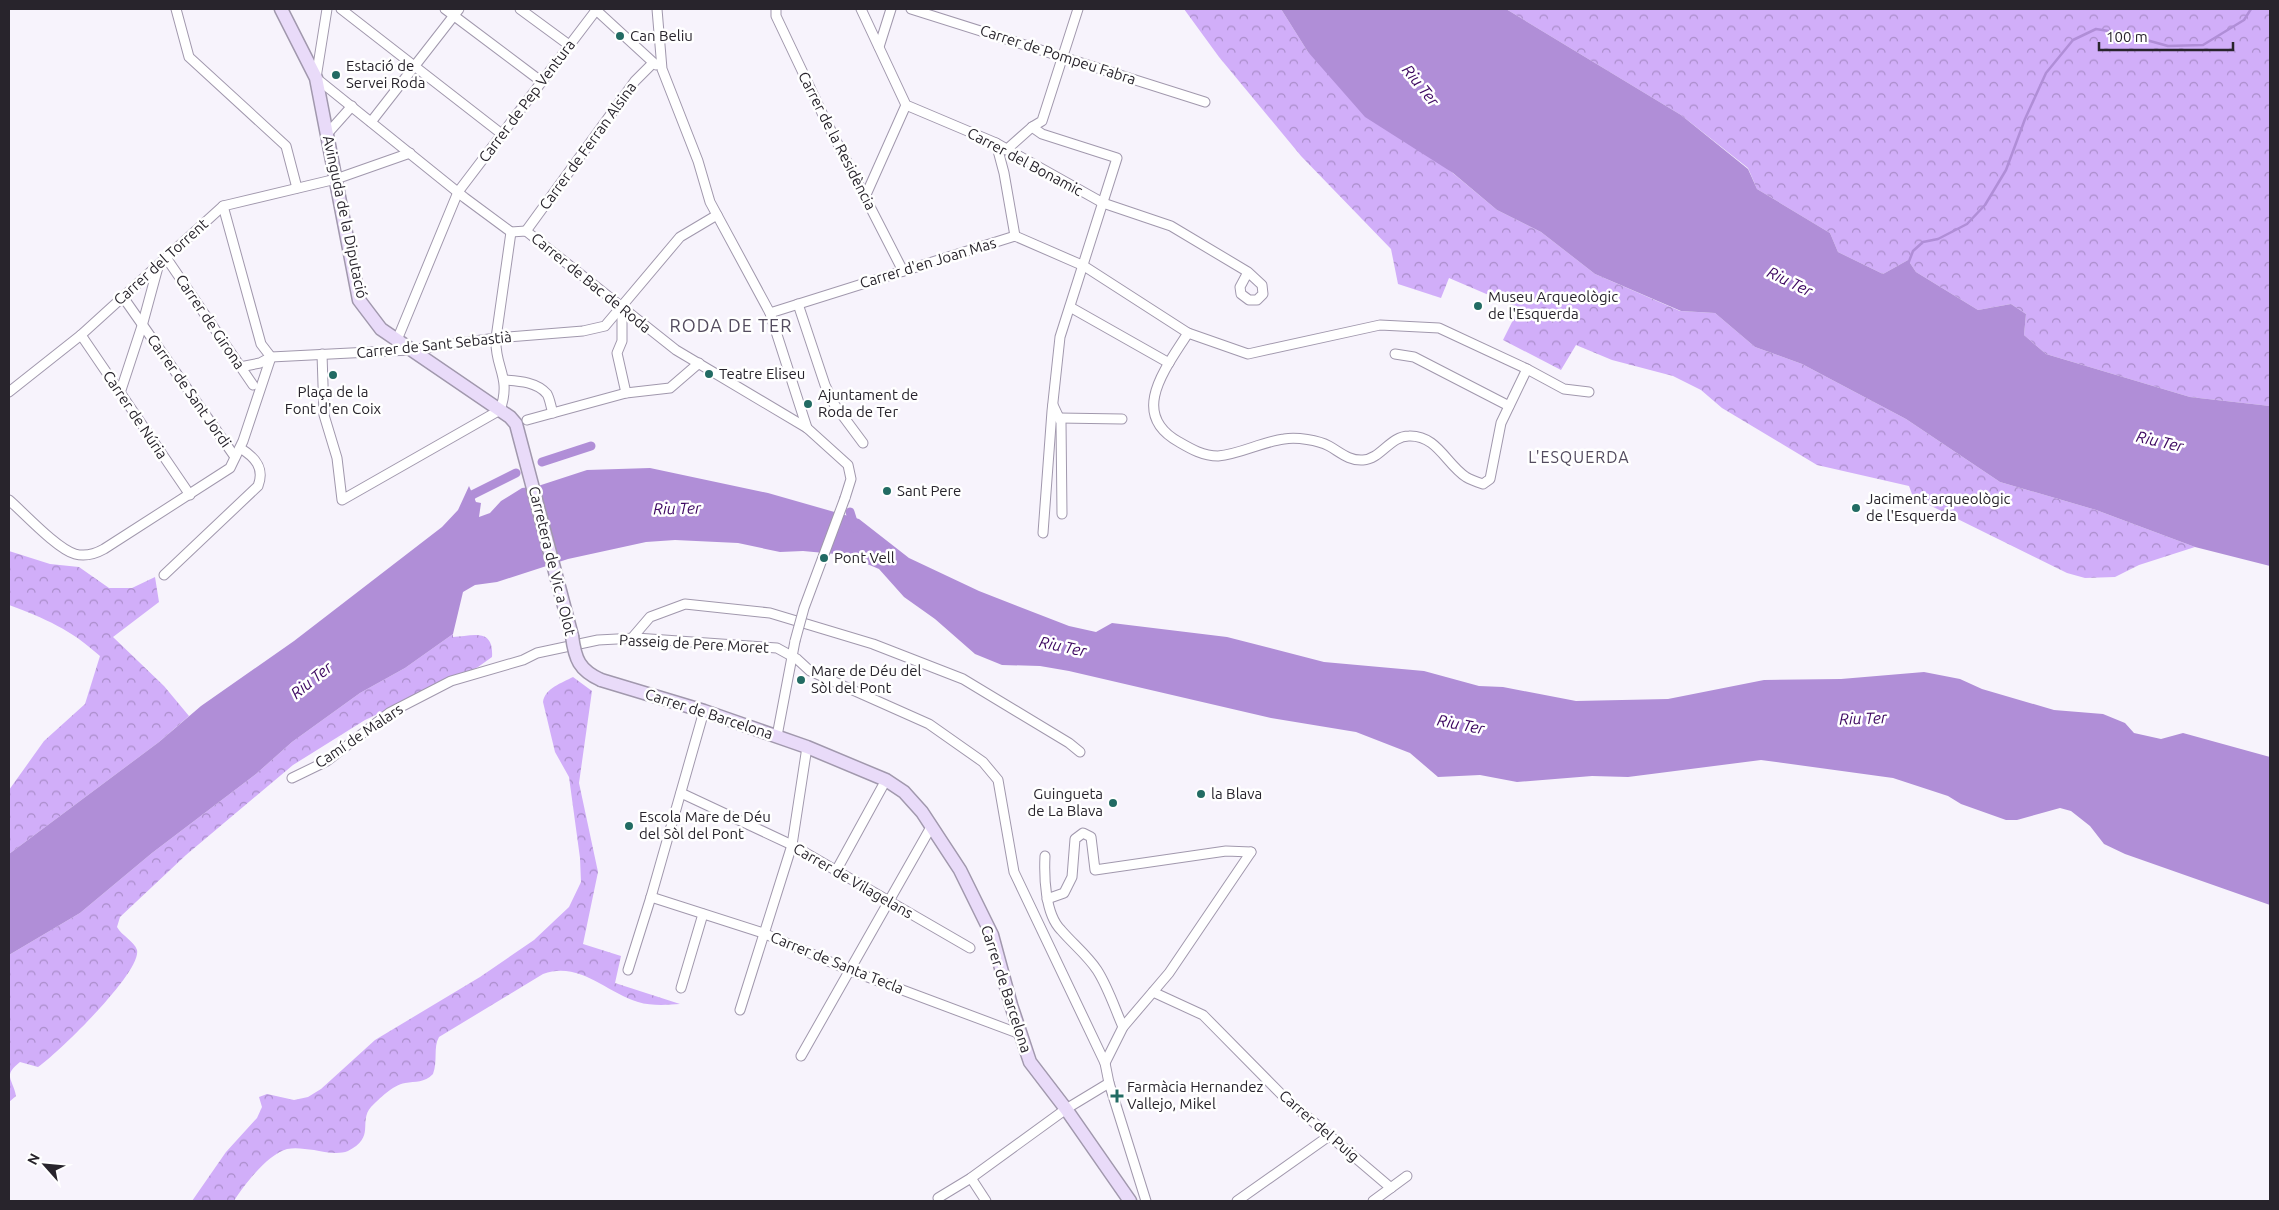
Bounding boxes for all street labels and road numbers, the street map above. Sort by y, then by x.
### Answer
street label: Carrer de Pompeu Fabra [978,21,1138,88]
street label: Carrer de Pep Ventura [475,36,578,165]
street label: Carrer de la Residència [795,69,880,213]
street label: Carrer de Ferran Alsina [536,79,640,213]
street label: Carrer del Bonamic [965,124,1086,199]
street label: Avinguda de la Diputació [320,134,371,300]
street label: Carrer del Torrent [110,215,211,308]
street label: Carrer de Bac de Roda [528,229,655,336]
street label: Carrer d'en Joan Mas [858,234,998,291]
street label: Carrer de Girona [172,271,248,372]
street label: Carrer de Sant Sebastià [355,328,512,361]
street label: Carrer de Sant Jordi [144,331,235,450]
street label: Carrer de Núria [100,367,171,462]
street label: Carretera de Vic a Olot [526,484,579,637]
street label: Passeig de Pere Moret [619,631,769,656]
street label: Carrer de Barcelona [643,685,775,742]
street label: Camí de Malars [312,700,406,771]
street label: Carrer de Vilagelans [790,839,916,922]
street label: Carrer de Barcelona [978,923,1035,1055]
street label: Carrer de Santa Tecla [768,928,906,997]
street label: Carrer del Puig [1276,1086,1363,1165]

